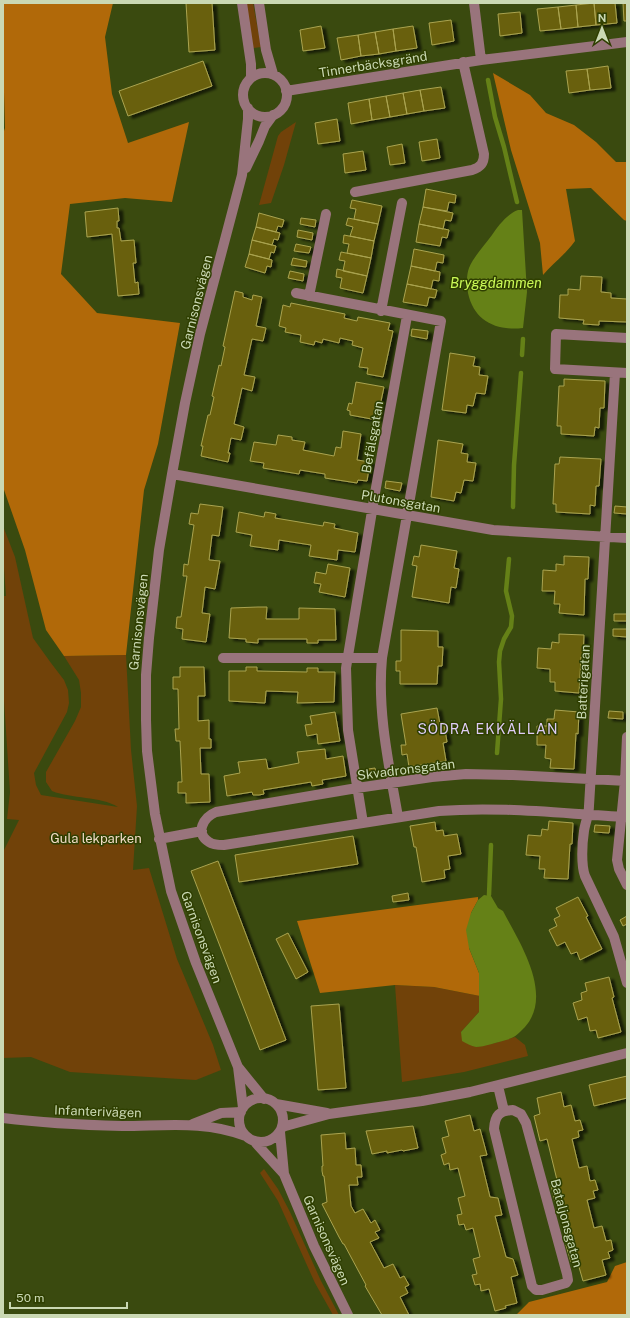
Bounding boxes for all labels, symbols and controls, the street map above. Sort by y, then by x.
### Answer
north arrow [582,8,622,48]
text: N [598,12,606,24]
street label: Tinnerbäcksgränd [318,49,428,80]
street label: Garnisonsvägen [178,253,215,351]
water label: Bryggdammen [450,275,542,291]
street label: Befälsgatan [359,400,386,474]
street label: Plutonsgatan [360,487,442,516]
street label: Garnisonsvägen [126,573,151,671]
street label: Batterigatan [574,644,593,720]
district label: SÖDRA EKKÄLLAN [418,719,558,737]
street label: Skvadronsgatan [356,756,456,783]
park label: Gula lekparken [50,831,142,846]
street label: Garnisonsvägen [178,889,225,985]
street label: Infanterivägen [54,1102,142,1121]
street label: Bataljonsgatan [547,1177,586,1269]
street label: Garnisonsvägen [300,1193,353,1287]
scale bar [10,1284,127,1310]
text: 50 m [16,1291,44,1305]

